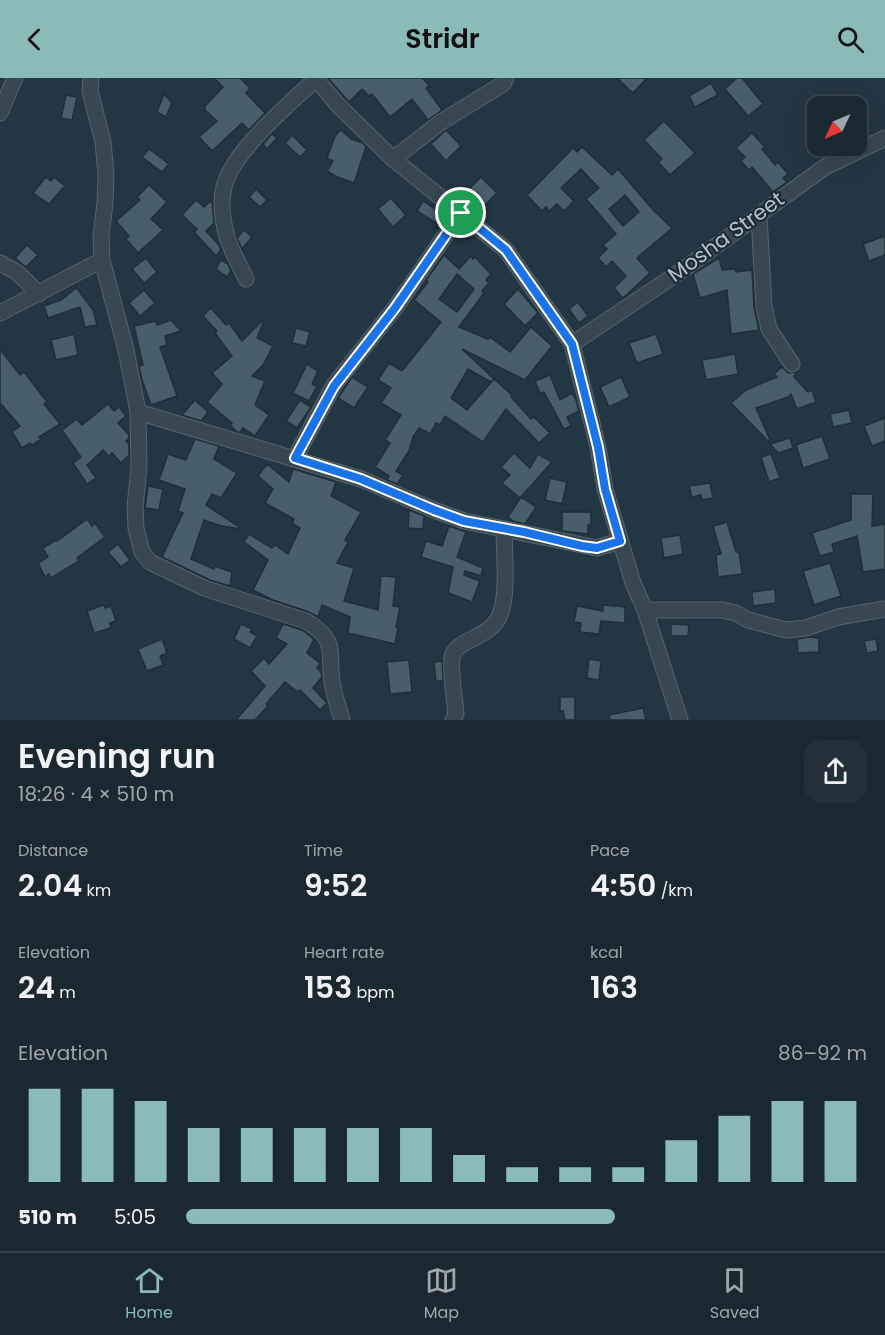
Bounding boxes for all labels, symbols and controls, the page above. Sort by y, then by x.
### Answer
text: Stridr [405,20,480,57]
icon: back [18,23,51,56]
icon: search [834,23,867,56]
north arrow [807,96,867,156]
map controls [807,96,867,156]
street label: Mosha Street [662,185,790,289]
pin [435,187,486,238]
icon: arrive [444,196,477,229]
text: Evening run [18,733,216,780]
button: share [804,740,867,803]
text: 18:26 · 4 × 510 m [18,780,174,808]
text: Distance [18,839,88,862]
text: Time [304,839,343,862]
text: Pace [590,839,630,862]
text: 2.04 [18,864,82,907]
text: 9:52 [304,864,367,907]
text: 4:50 [590,864,656,907]
text: km [82,879,111,902]
text: /km [656,879,693,902]
text: Elevation [18,941,90,964]
text: Heart rate [304,941,384,964]
text: kcal [590,941,623,964]
text: 24 [18,966,55,1009]
text: 153 [304,966,352,1009]
text: 163 [590,966,638,1009]
text: m [55,981,76,1004]
text: bpm [352,981,395,1004]
text: Elevation [18,1039,108,1067]
text: 86–92 m [778,1039,867,1067]
text: 510 m [18,1203,77,1231]
text: 5:05 [114,1203,156,1231]
tab: Home [125,1264,173,1325]
tab: Map [424,1264,459,1325]
tab: Saved [710,1264,760,1325]

